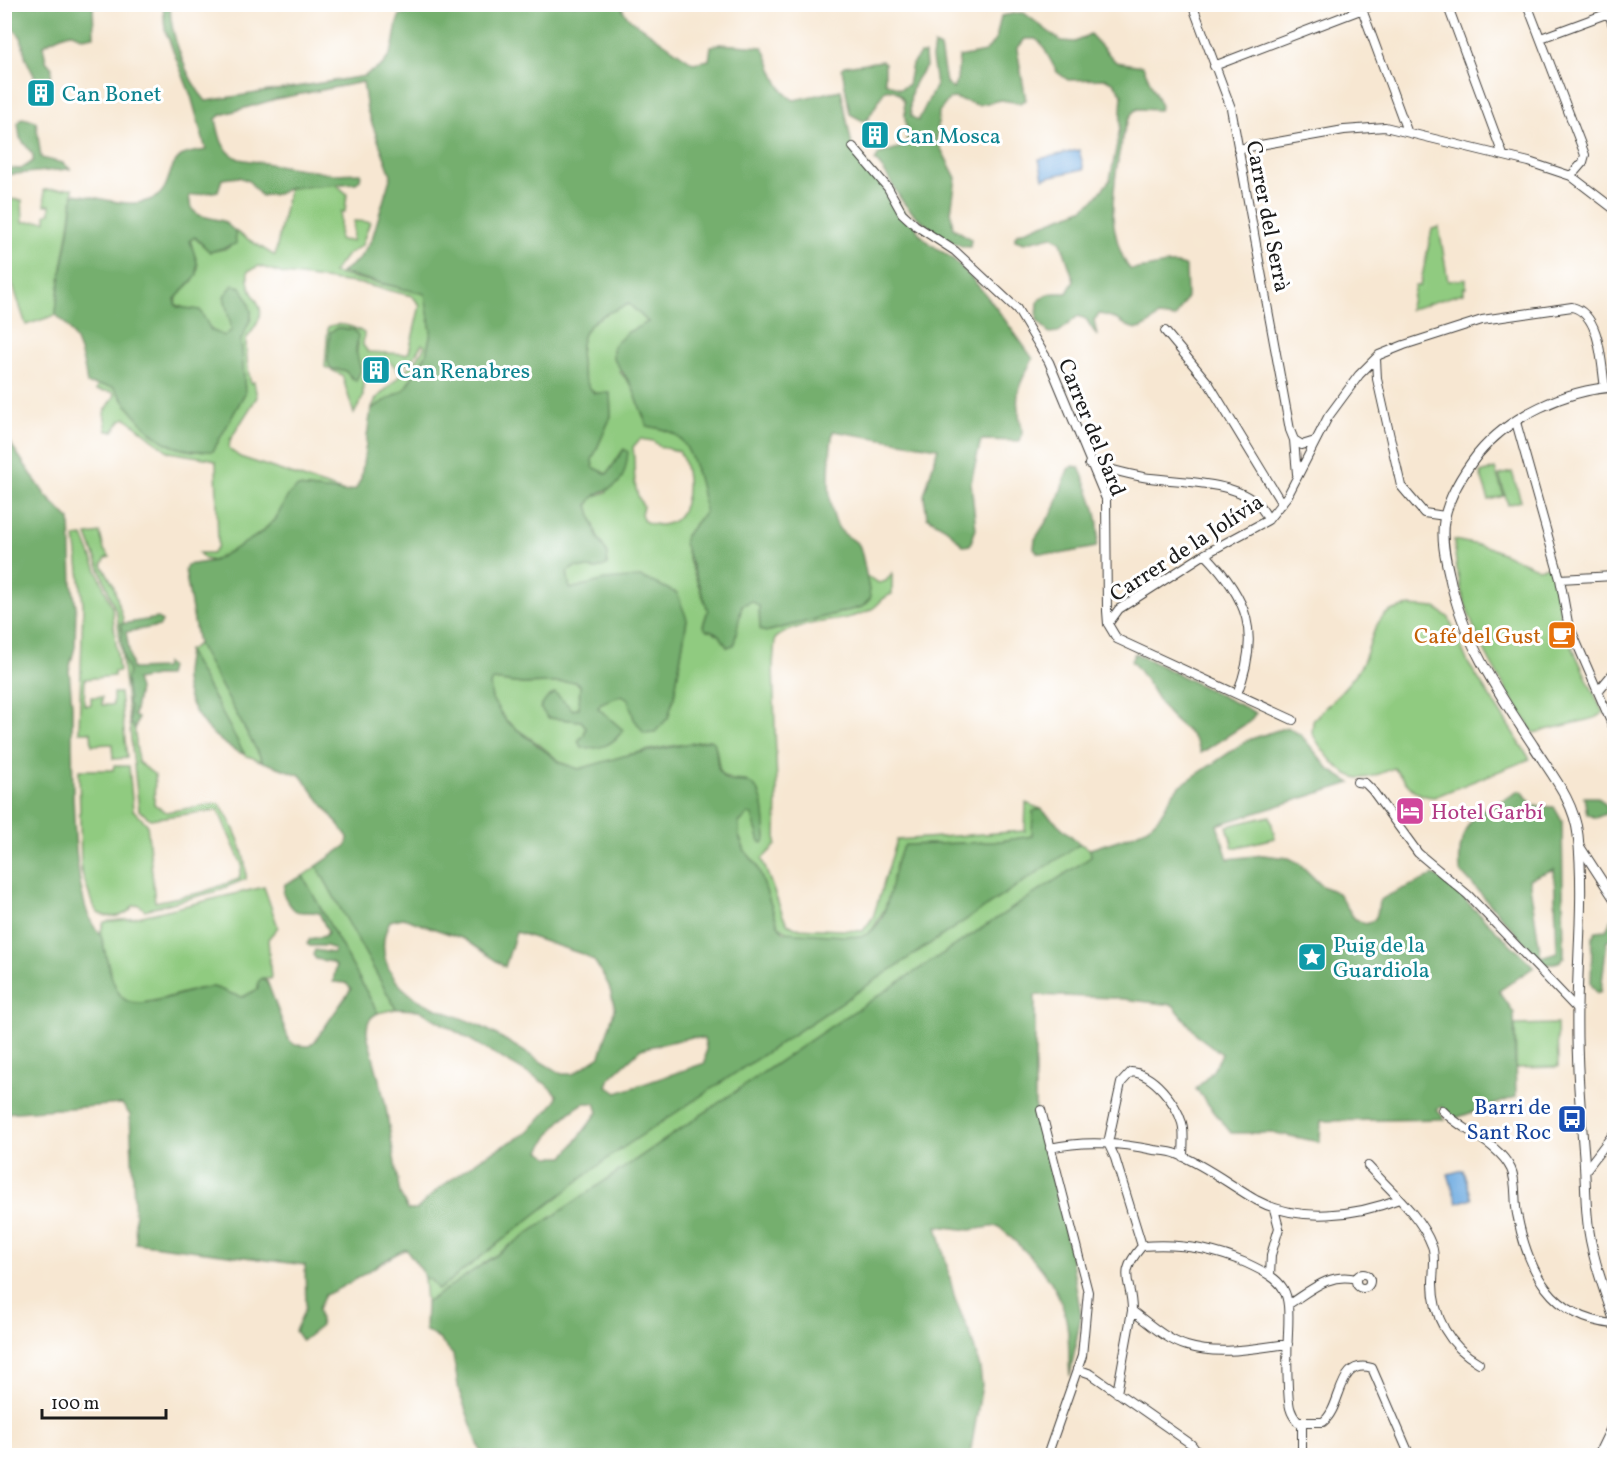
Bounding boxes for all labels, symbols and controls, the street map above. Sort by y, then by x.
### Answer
building icon: Can Bonet [25,77,57,109]
place label: Can Bonet [62,80,162,111]
building icon: Can Mosca [859,119,891,151]
place label: Can Mosca [896,122,1001,153]
street label: Carrer del Serrà [1237,138,1296,295]
building icon: Can Renabres [360,354,392,386]
street label: Carrer del Sard [1049,354,1132,502]
place label: Can Renabres [397,357,530,388]
street label: Carrer de la Jolívia [1104,488,1271,611]
cafe icon: Café del Gust [1546,619,1578,651]
place label: Café del Gust [1414,622,1541,653]
hotel icon: Hotel Garbí [1394,795,1426,827]
place label: Hotel Garbí [1431,798,1543,829]
place label: Puig de la Guardiola [1333,931,1430,987]
place icon: Puig de la Guardiola [1296,941,1328,973]
place label: Barri de Sant Roc [1466,1093,1551,1149]
bus stop icon: Barri de Sant Roc [1556,1103,1588,1135]
scale bar [42,1382,166,1420]
text: 100 m [51,1392,100,1417]

